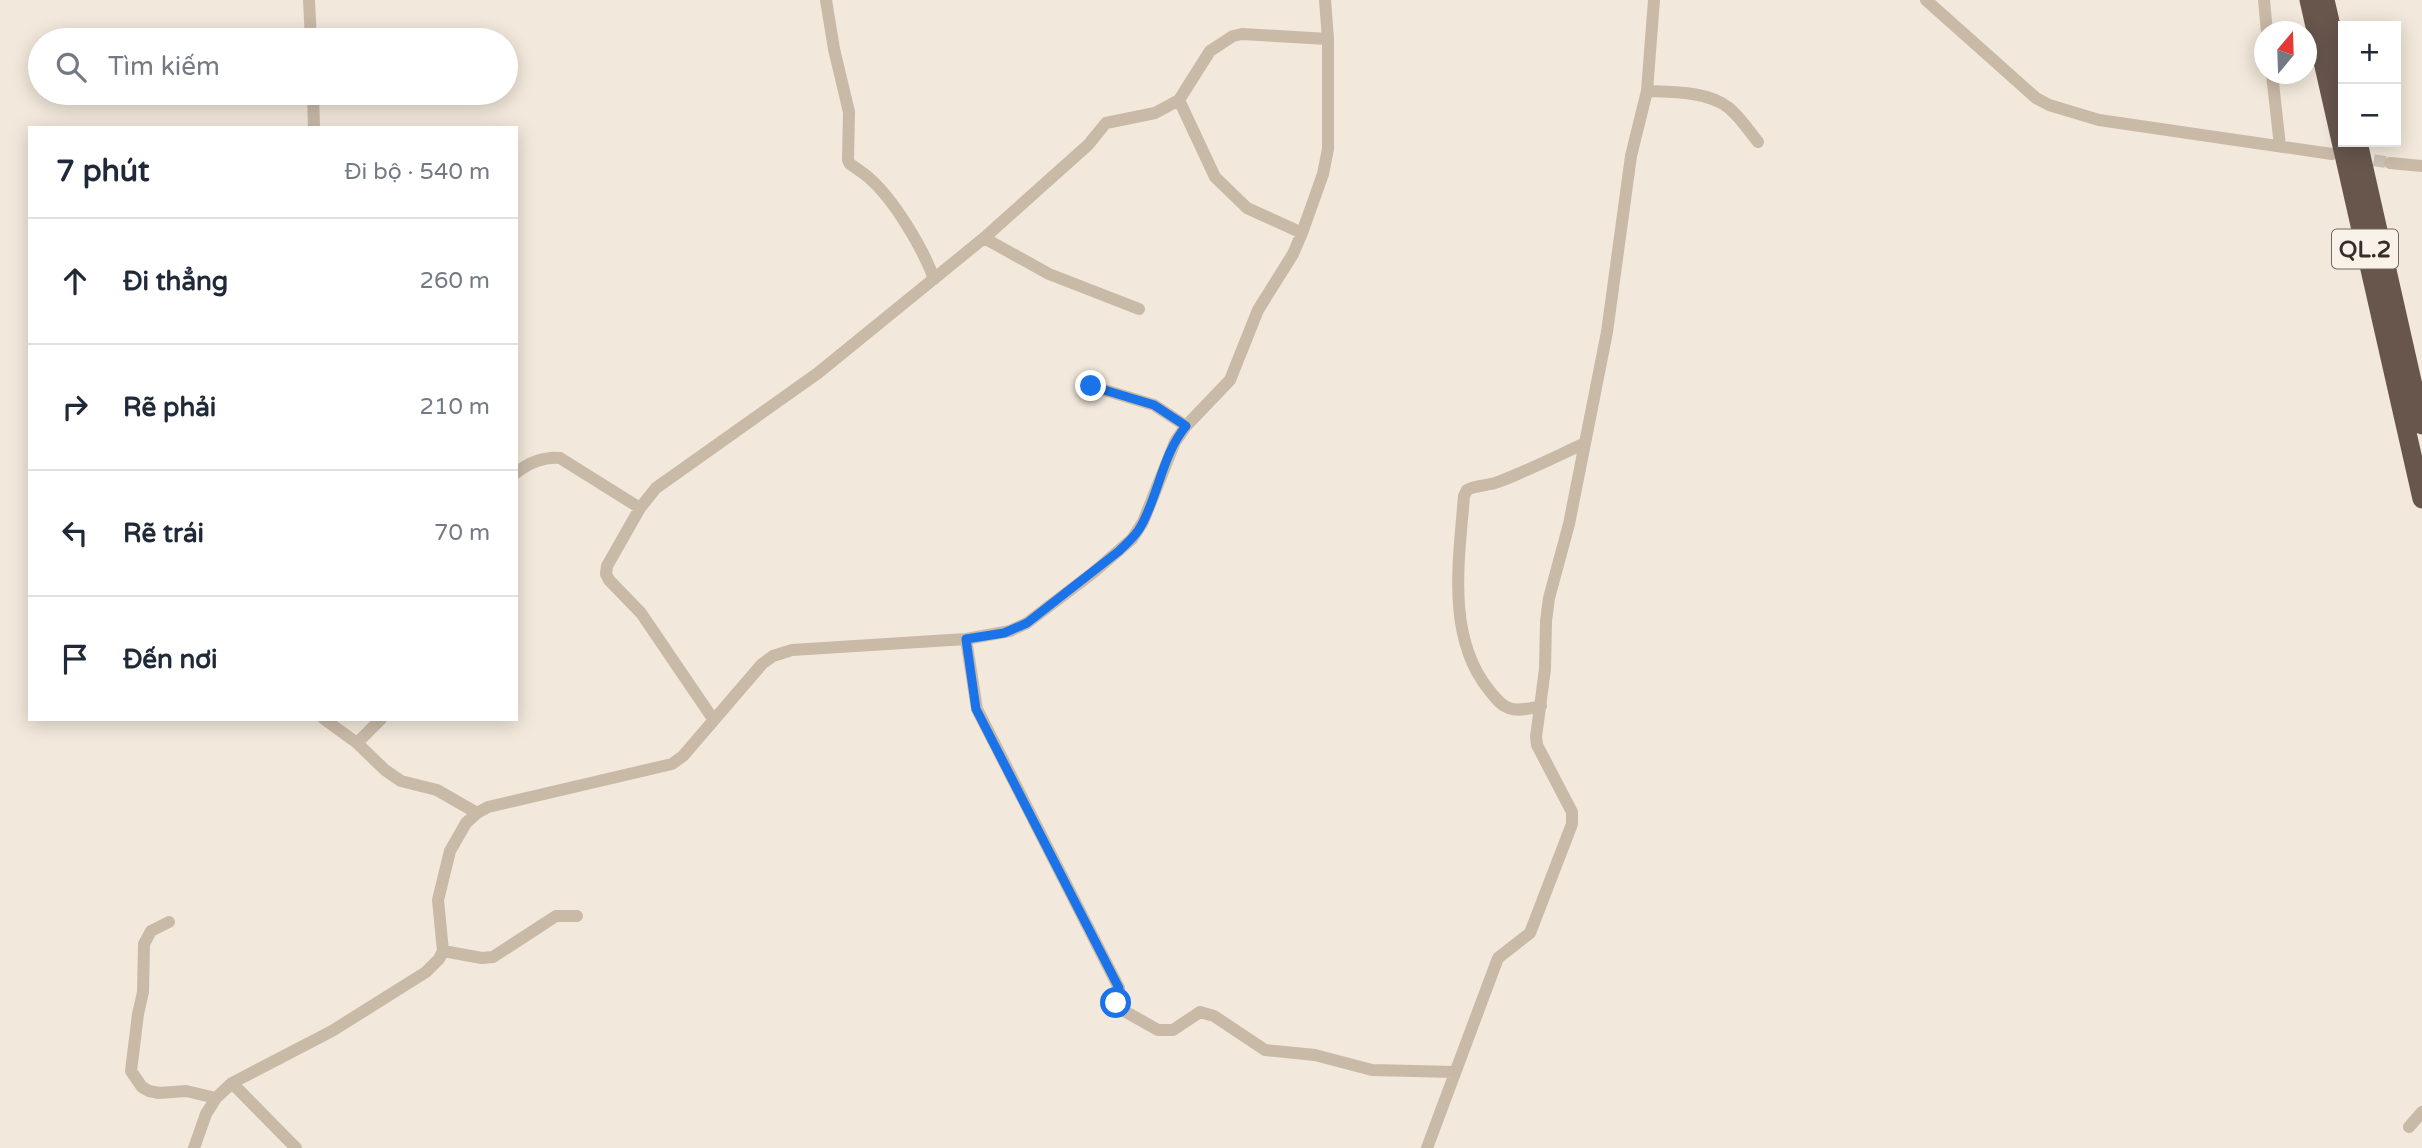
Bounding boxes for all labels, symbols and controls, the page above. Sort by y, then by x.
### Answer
north arrow [2254,21,2317,84]
map controls [2338,21,2401,147]
button: + [2338,21,2401,84]
search box [28,28,518,105]
icon: search [52,48,90,86]
text: Tìm kiếm [108,51,220,82]
button: − [2338,84,2401,147]
text: 7 phút [56,153,149,190]
text: Đi bộ · 540 m [344,158,490,186]
road number: QL.2 [2332,230,2398,268]
icon: ahead [56,262,94,300]
text: Đi thẳng [123,266,228,297]
text: 260 m [420,267,490,295]
route end [1075,370,1106,401]
icon: right [56,388,94,426]
text: Rẽ phải [123,392,216,423]
text: 210 m [420,393,490,421]
icon: left [56,514,94,552]
text: Rẽ trái [123,518,204,549]
text: 70 m [434,519,490,547]
icon: arrive [56,640,94,678]
text: Đến nơi [123,644,218,675]
route start [1100,987,1131,1018]

